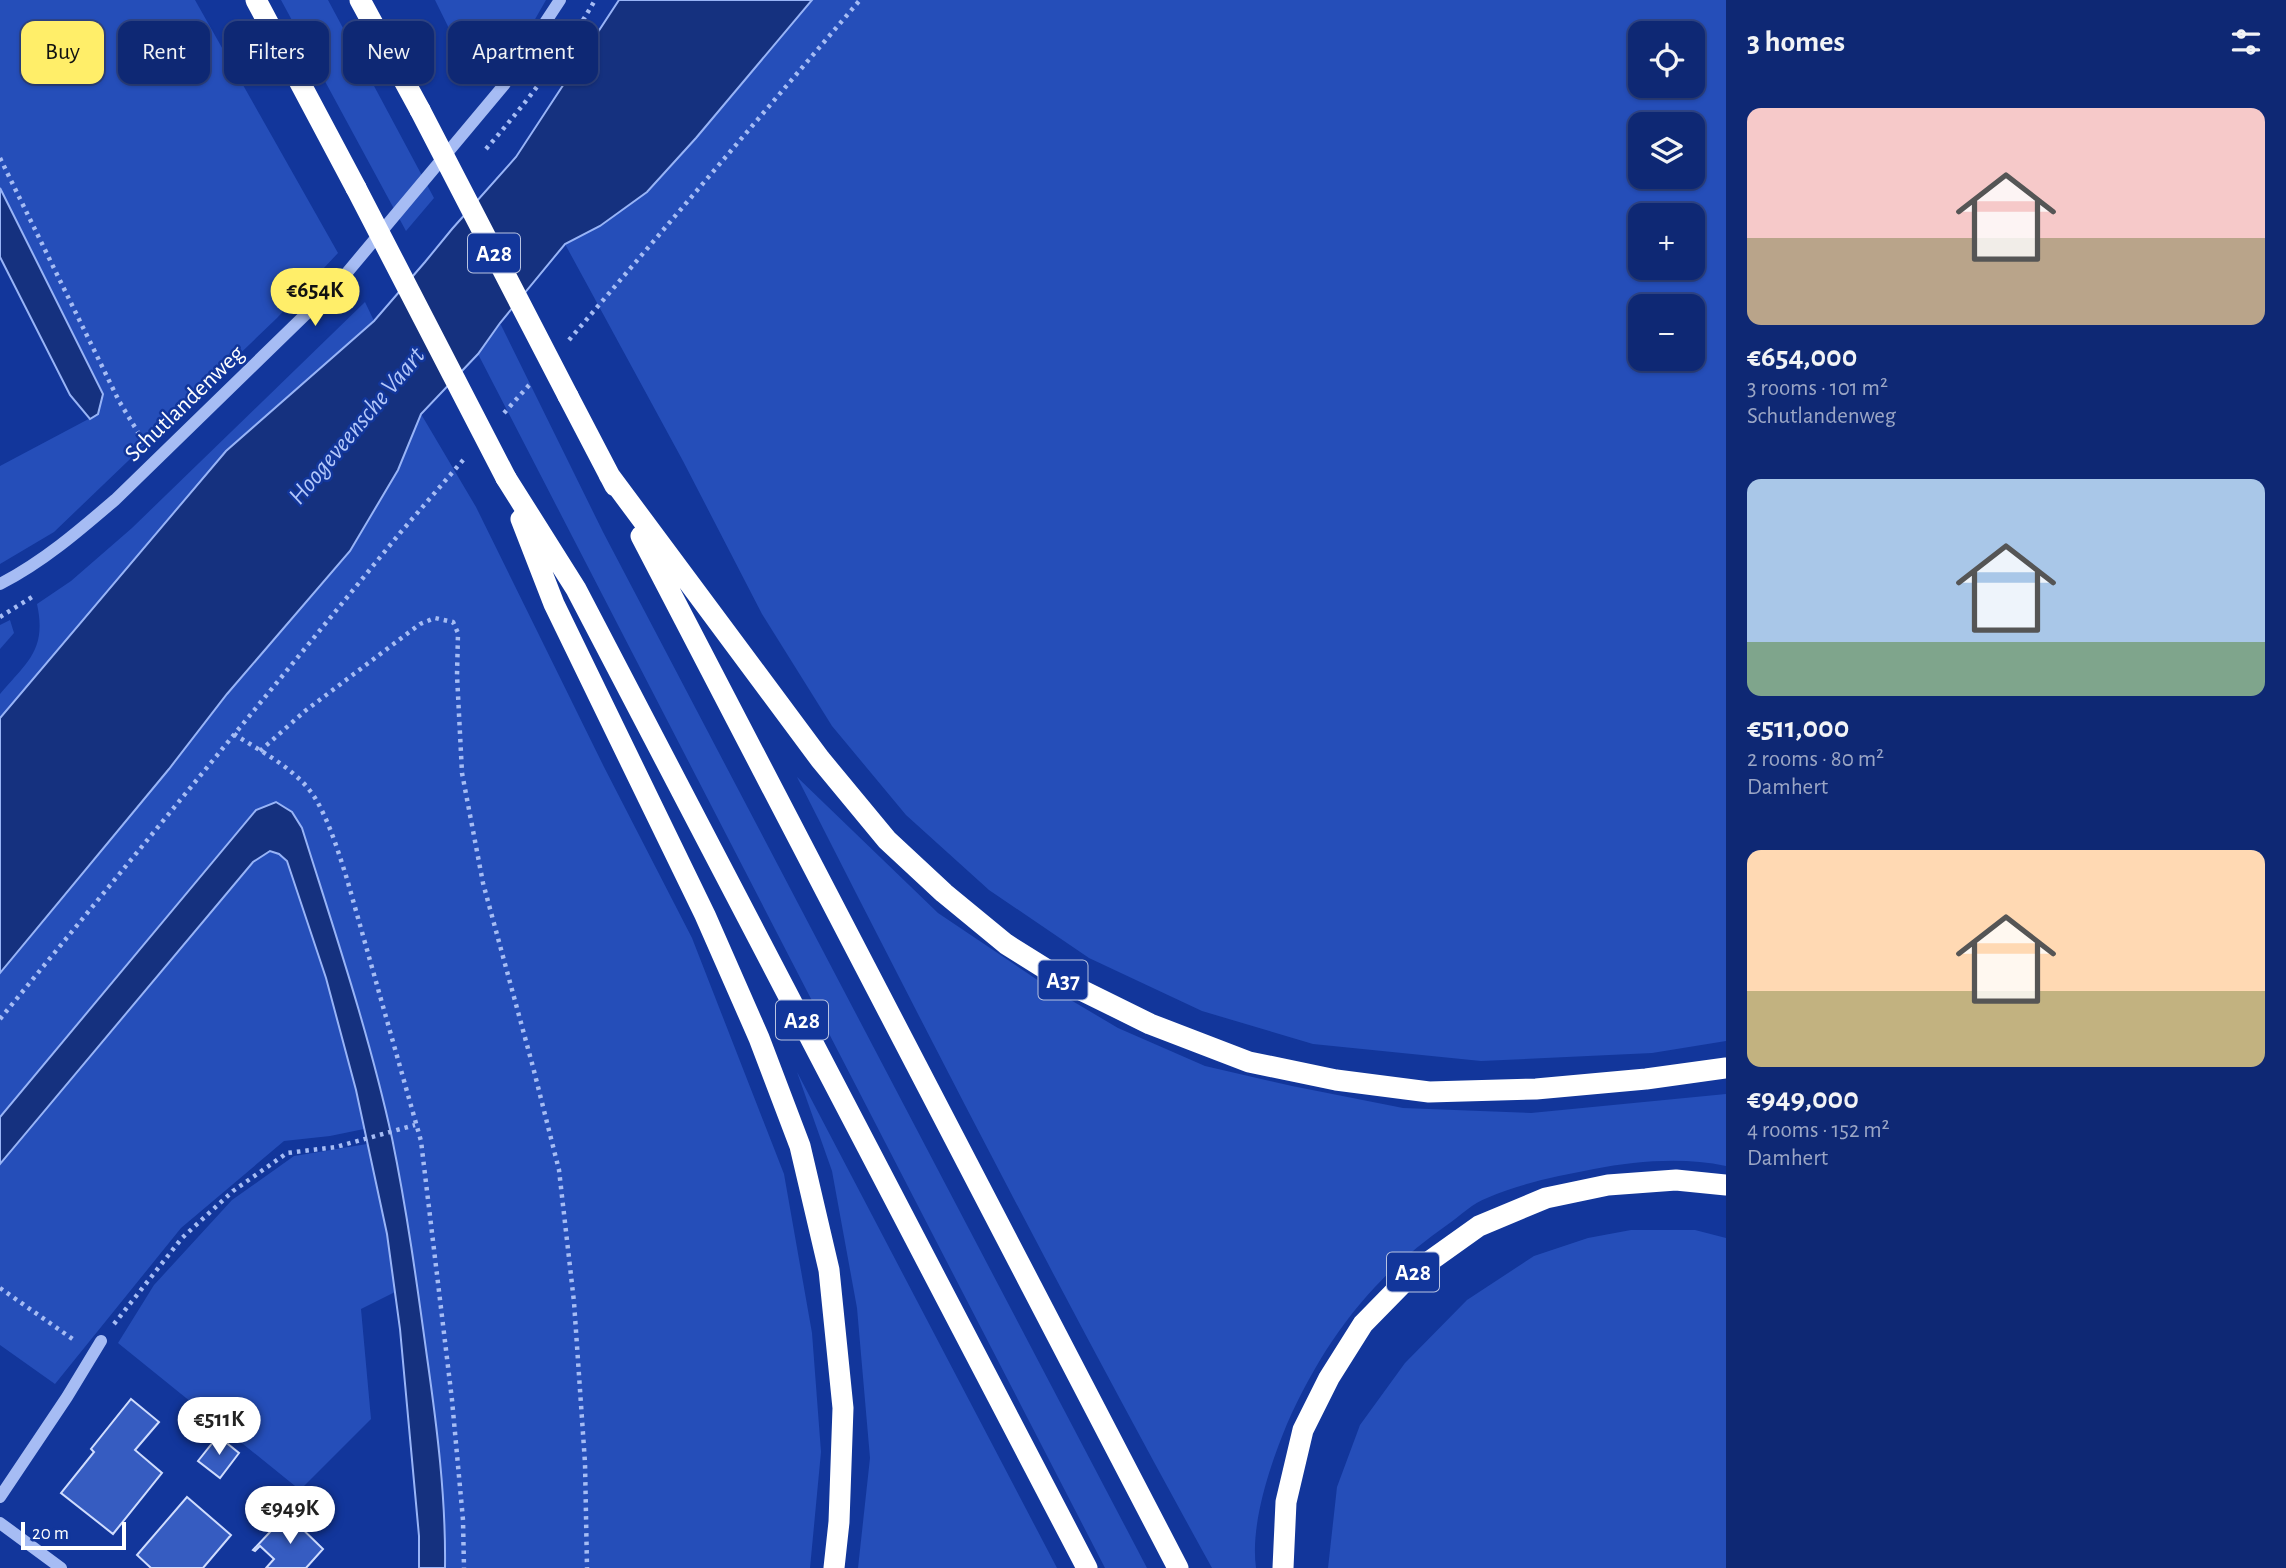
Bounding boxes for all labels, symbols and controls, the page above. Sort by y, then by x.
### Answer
chip: Buy [21,21,104,84]
chip: Rent [118,21,210,84]
chip: Filters [224,21,329,84]
chip: New [343,21,434,84]
chip: Apartment [448,21,598,84]
map controls [1628,21,1705,371]
button: locate [1628,21,1705,98]
icon: filters [2227,23,2265,61]
text: 3 homes [1747,27,1845,57]
button: layers [1628,112,1705,189]
icon: home [1943,154,2069,280]
button: + [1628,203,1705,280]
road number: A28 [468,234,520,272]
pin: €654K [266,268,364,328]
text: €654K [287,279,343,302]
button: − [1628,294,1705,371]
street label: Schutlandenweg [120,341,249,466]
water label: Hoogeveensche Vaart [284,342,430,509]
text: €654,000 [1747,342,1857,372]
text: 3 rooms · 101 m² [1747,377,1888,400]
text: Schutlandenweg [1747,405,1896,428]
icon: home [1943,525,2069,651]
text: €511,000 [1747,713,1849,743]
text: 2 rooms · 80 m² [1747,748,1884,771]
text: Damhert [1747,776,1828,799]
icon: home [1943,896,2069,1022]
road number: A37 [1038,960,1088,1000]
road number: A28 [776,1001,828,1040]
text: €949,000 [1747,1084,1859,1114]
text: 4 rooms · 152 m² [1747,1119,1890,1142]
text: Damhert [1747,1147,1828,1170]
road number: A28 [1387,1252,1439,1292]
pin: €511K [170,1398,268,1457]
text: €511K [194,1408,244,1431]
pin: €949K [241,1486,339,1546]
text: €949K [261,1497,319,1520]
scale bar [21,1519,126,1551]
text: 20 m [32,1524,69,1543]

